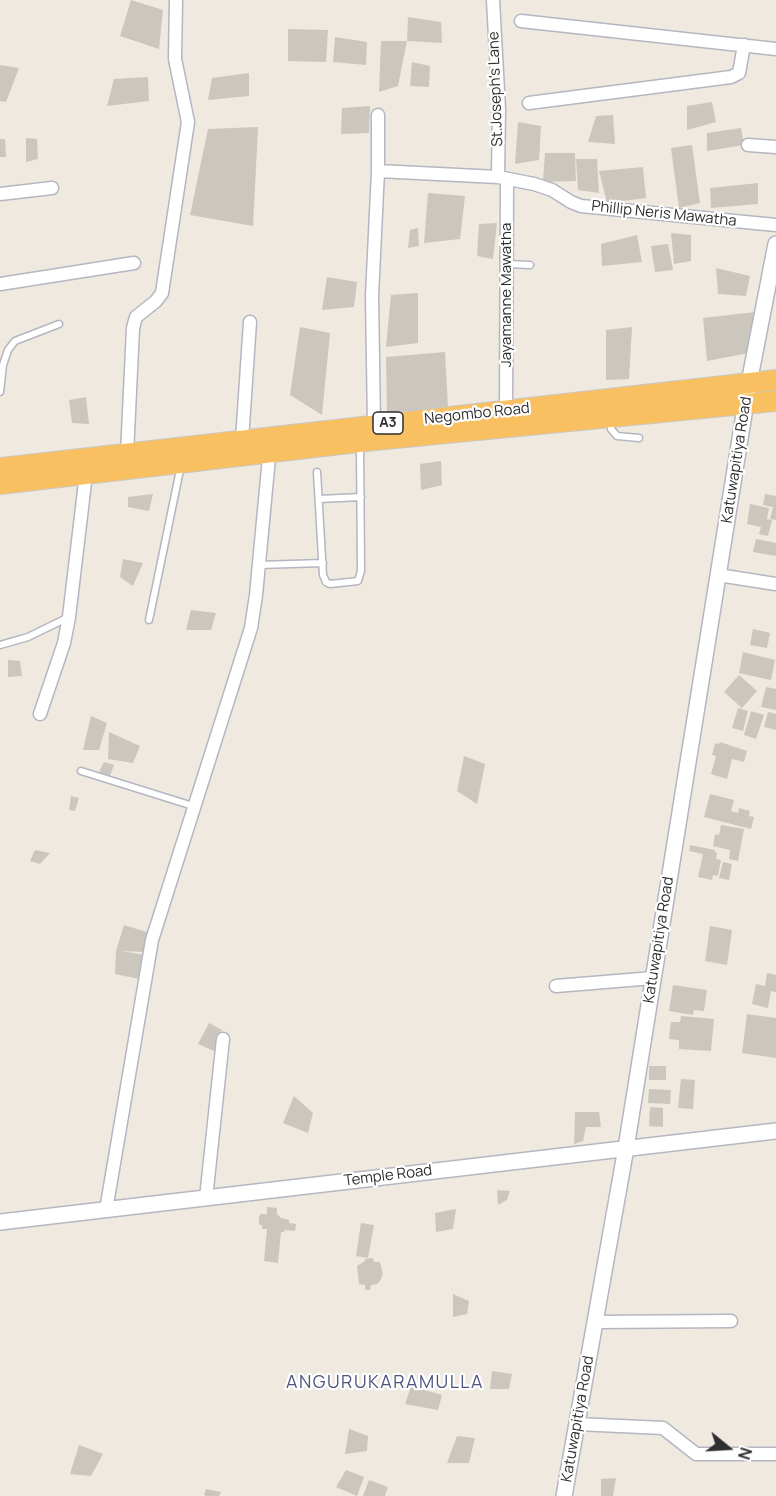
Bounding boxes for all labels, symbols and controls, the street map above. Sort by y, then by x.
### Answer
street label: St.Joseph's Lane [485,31,507,147]
street label: Phillip Neris Mawatha [590,197,738,231]
street label: Jayamanne Mawatha [498,223,516,367]
street label: Katuwapitiya Road [718,395,756,525]
street label: Negombo Road [423,400,531,428]
road number: A3 [373,412,403,434]
street label: Katuwapitiya Road [640,875,678,1005]
street label: Temple Road [343,1162,433,1190]
street label: Katuwapitiya Road [558,1354,598,1484]
district label: ANGURUKARAMULLA [286,1372,484,1394]
north arrow [698,1418,758,1478]
text: N [733,1445,757,1462]

